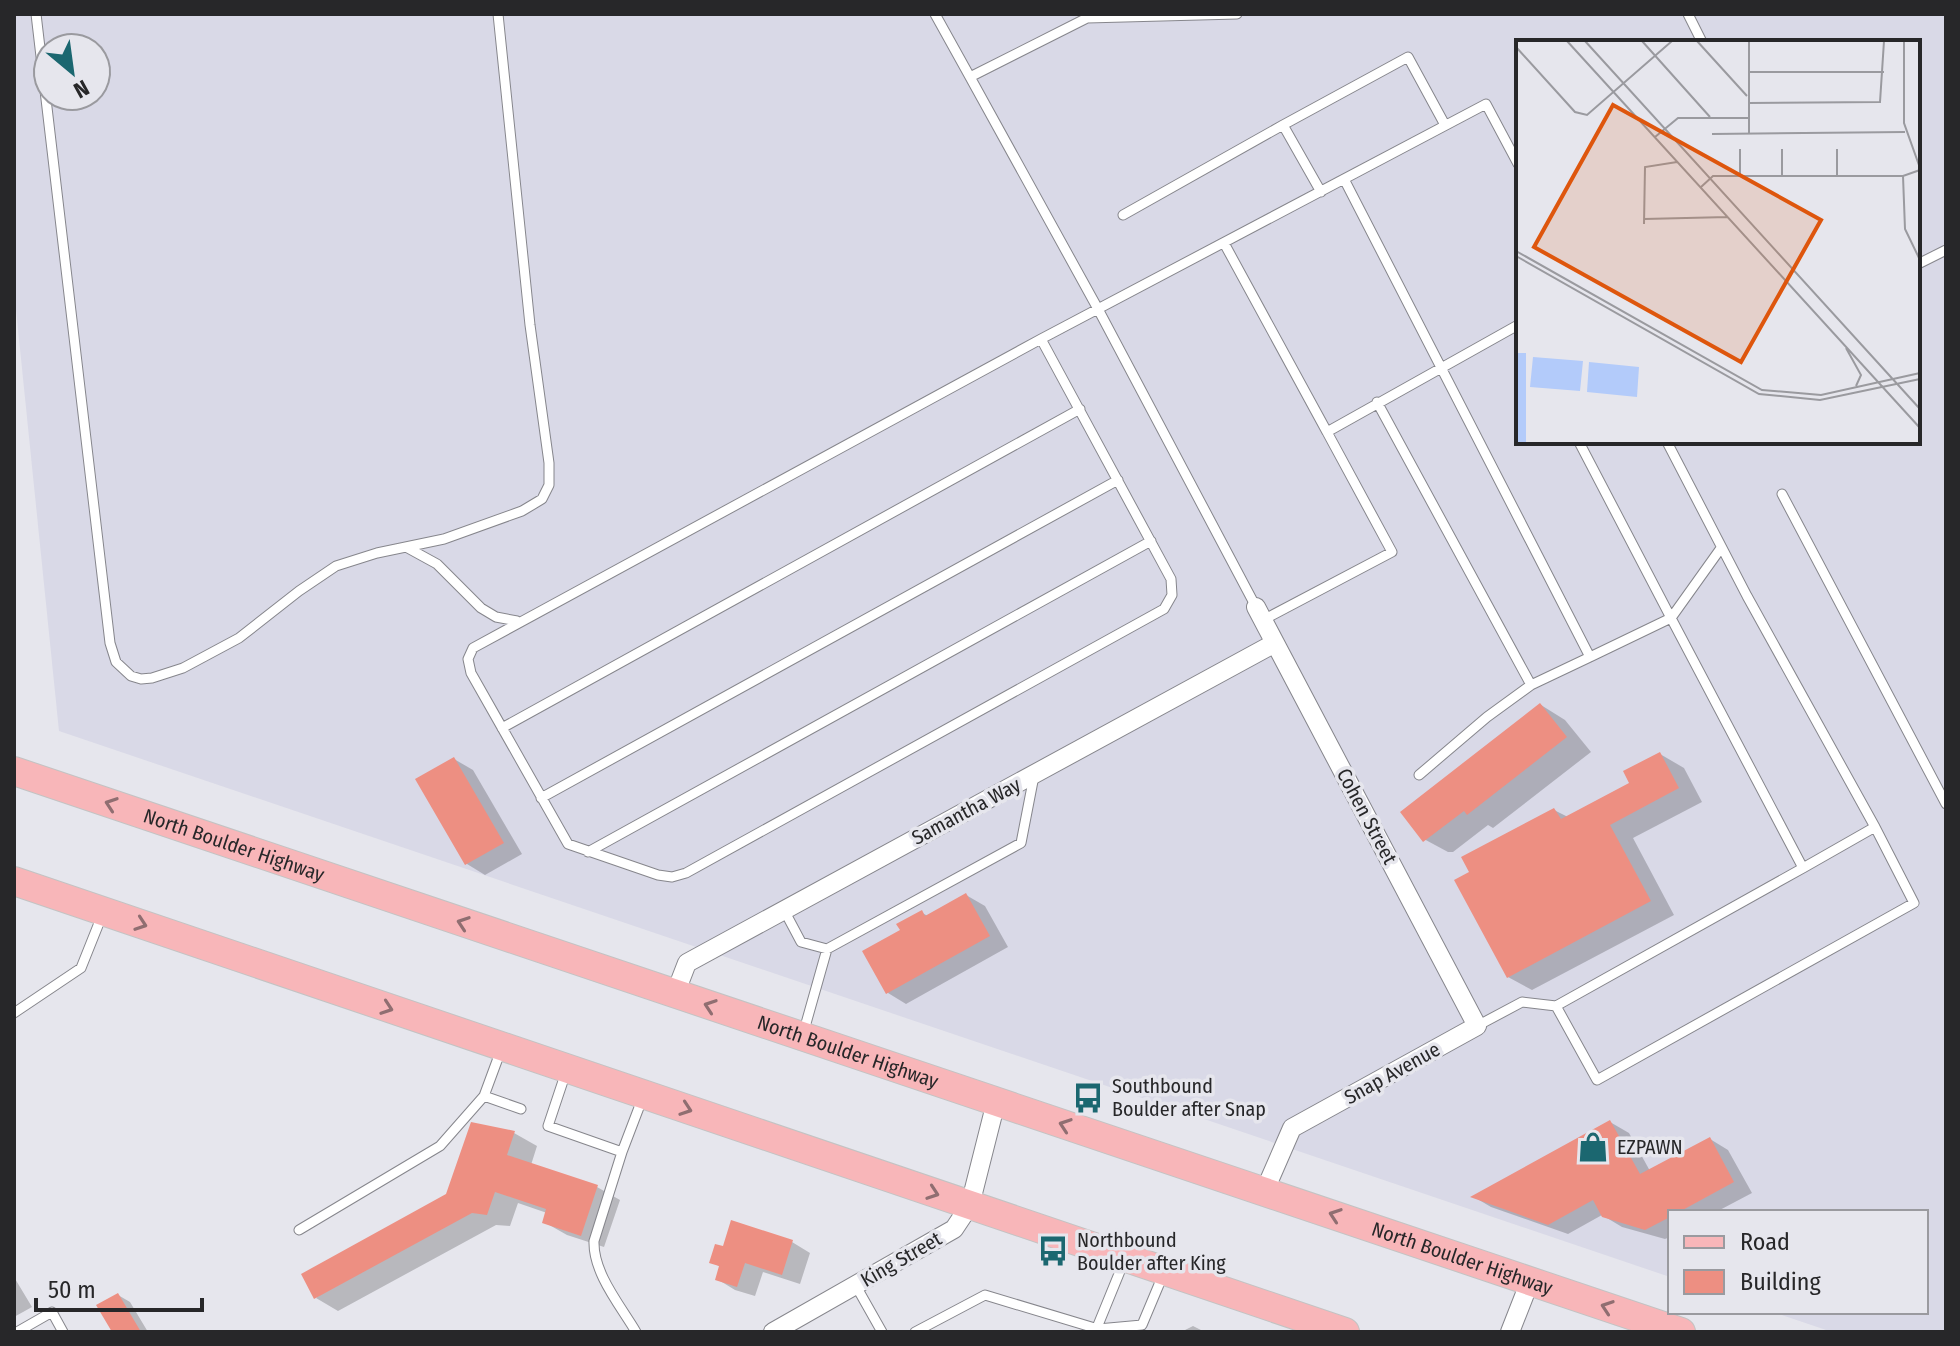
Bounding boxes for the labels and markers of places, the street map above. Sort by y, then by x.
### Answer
place label: Southbound Boulder after Snap [1112,1074,1266,1121]
bus stop icon: Southbound Boulder after Snap [1071,1081,1105,1115]
shop icon: EZPAWN [1576,1130,1610,1164]
place label: EZPAWN [1617,1135,1683,1159]
place label: Northbound Boulder after King [1077,1228,1226,1275]
bus stop icon: Northbound Boulder after King [1036,1234,1070,1268]

